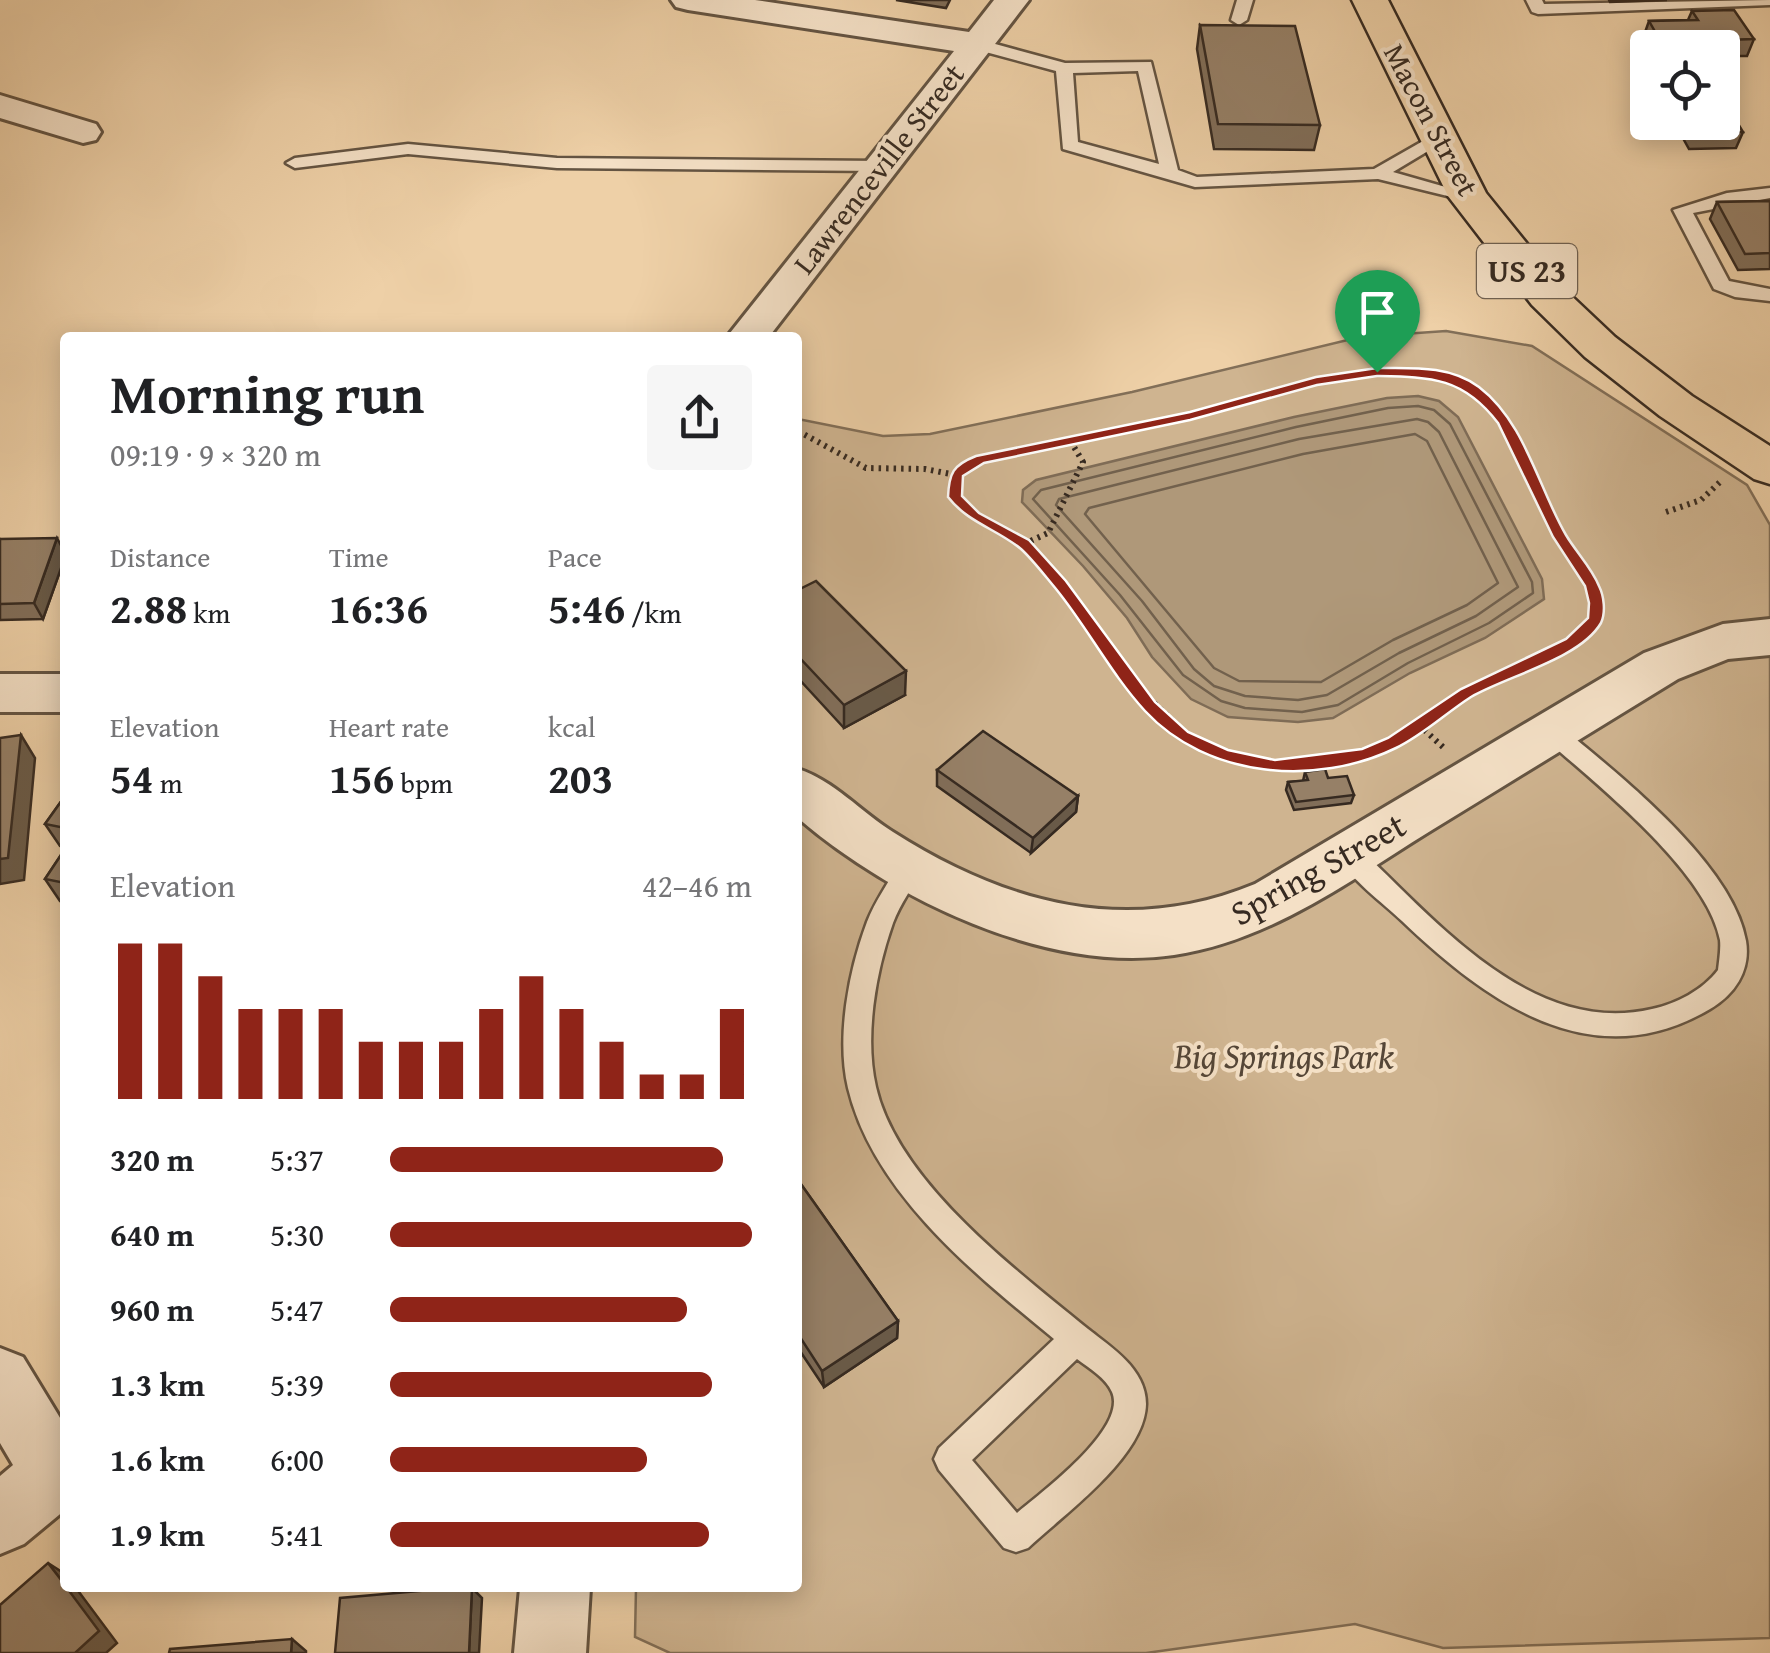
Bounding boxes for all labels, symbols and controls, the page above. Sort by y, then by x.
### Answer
map controls [1630,30,1740,140]
button: locate [1630,30,1740,140]
street label: Macon Street [1373,36,1491,204]
street label: Lawrenceville Street [782,53,975,283]
road number: US 23 [1477,244,1577,298]
pin [1335,270,1420,373]
icon: arrive [1350,285,1405,340]
text: Morning run [110,353,424,433]
button: share [647,365,752,470]
text: 09:19 · 9 × 320 m [110,431,321,478]
text: Distance [110,536,210,577]
text: Time [329,536,389,577]
text: Pace [548,536,602,577]
text: 2.88 [110,577,187,638]
text: 16:36 [329,577,428,638]
text: 5:46 [548,577,625,638]
text: km [187,592,230,633]
text: /km [625,592,682,633]
text: Elevation [110,706,220,747]
text: Heart rate [329,706,449,747]
text: kcal [548,706,596,747]
text: 54 [110,747,154,808]
text: 156 [329,747,394,808]
text: 203 [548,747,613,808]
text: m [154,762,183,803]
text: bpm [394,762,453,803]
street label: Spring Street [1221,799,1415,938]
text: Elevation [110,862,235,909]
text: 42–46 m [642,862,752,909]
park label: Big Springs Park [1173,1030,1395,1081]
text: 320 m [110,1136,194,1183]
text: 5:37 [270,1136,324,1183]
text: 640 m [110,1211,194,1258]
text: 5:30 [270,1211,324,1258]
text: 960 m [110,1286,194,1333]
text: 5:47 [270,1286,324,1333]
text: 1.3 km [110,1361,205,1408]
text: 5:39 [270,1361,324,1408]
text: 1.6 km [110,1436,205,1483]
text: 6:00 [270,1436,324,1483]
text: 1.9 km [110,1511,205,1558]
text: 5:41 [270,1511,324,1558]

